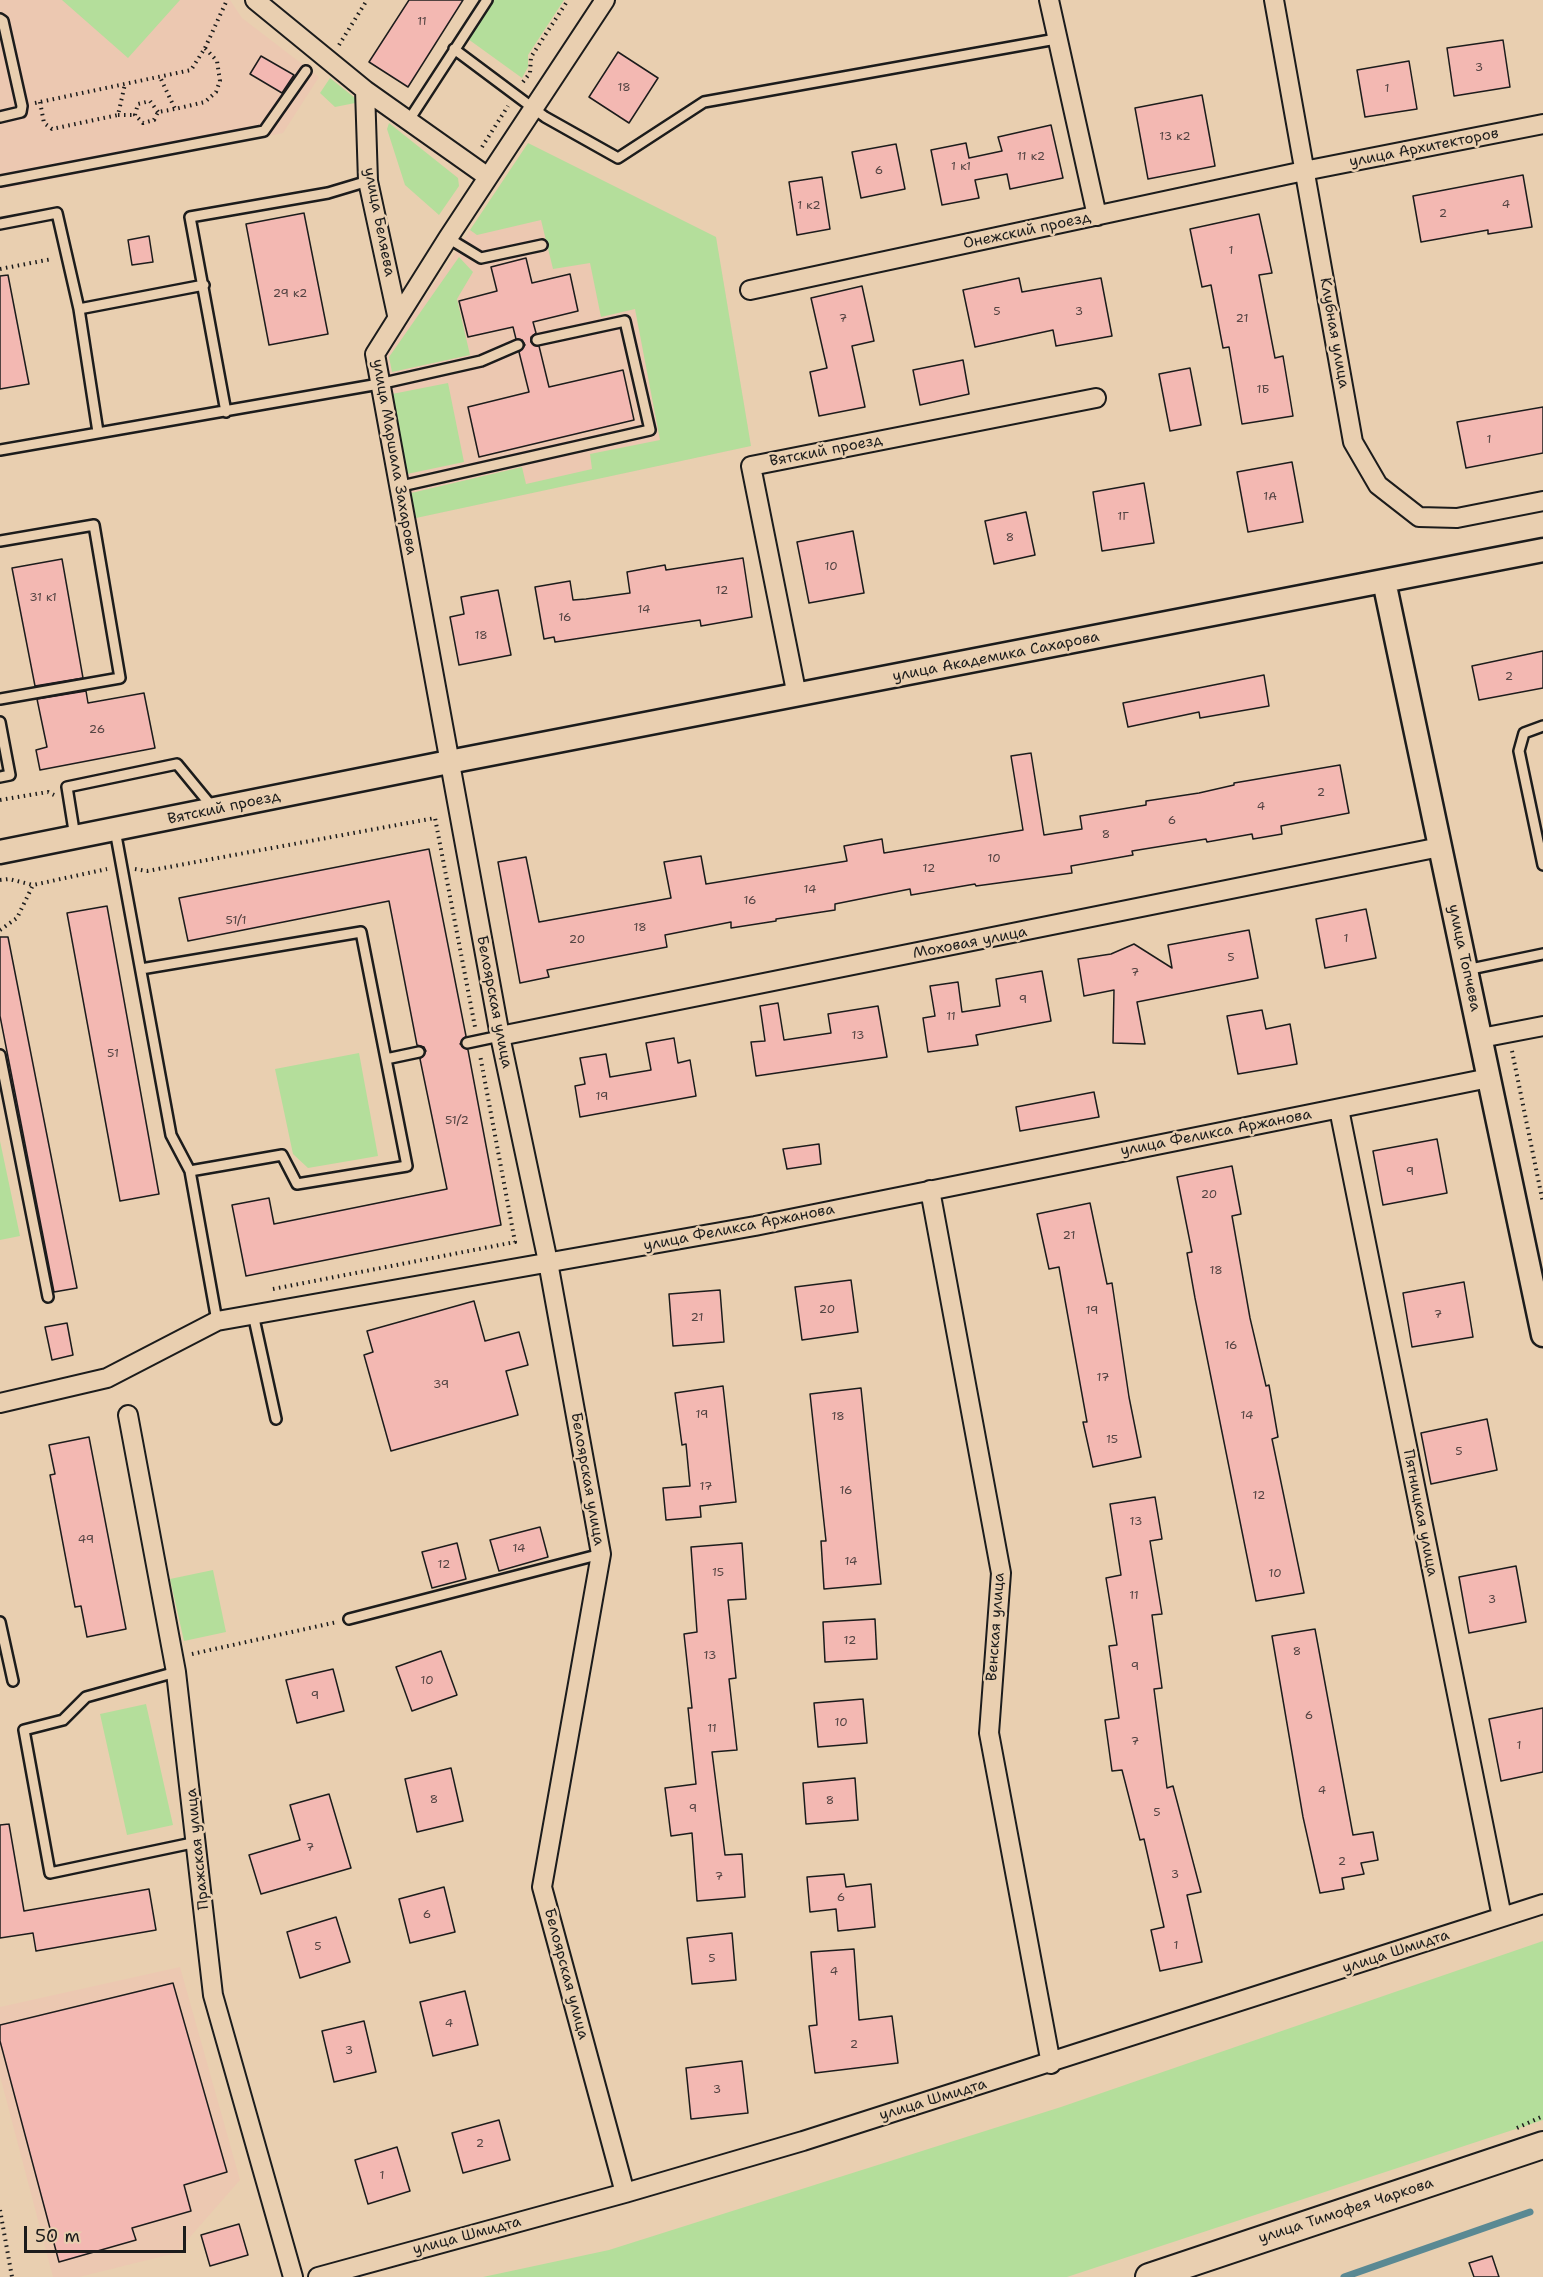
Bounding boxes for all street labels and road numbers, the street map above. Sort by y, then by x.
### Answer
street label: улица Архитекторов [1348,125,1500,171]
street label: улица Беляева [360,166,398,278]
street label: Онежский проезд [961,209,1093,253]
street label: Клубная улица [1315,276,1353,390]
street label: улица Маршала Захарова [368,358,420,556]
street label: Вятский проезд [768,431,884,471]
street label: улица Академика Сахарова [891,628,1101,686]
street label: Вятский проезд [166,787,282,829]
street label: улица Топчева [1444,903,1484,1013]
street label: Моховая улица [911,923,1029,963]
street label: Белоярская улица [472,934,516,1070]
street label: улица Феликса Аржанова [1119,1106,1313,1160]
street label: улица Феликса Аржанова [642,1201,836,1255]
street label: Белоярская улица [566,1411,608,1547]
street label: Пятницкая улица [1399,1448,1441,1578]
street label: Венская улица [983,1572,1009,1682]
street label: Пражская улица [183,1787,213,1911]
street label: Белоярская улица [540,1906,592,2042]
street label: улица Шмидта [1340,1926,1452,1978]
street label: улица Шмидта [877,2075,989,2125]
street label: улица Тимофея Чаркова [1256,2174,1436,2248]
street label: улица Шмидта [411,2213,523,2259]

